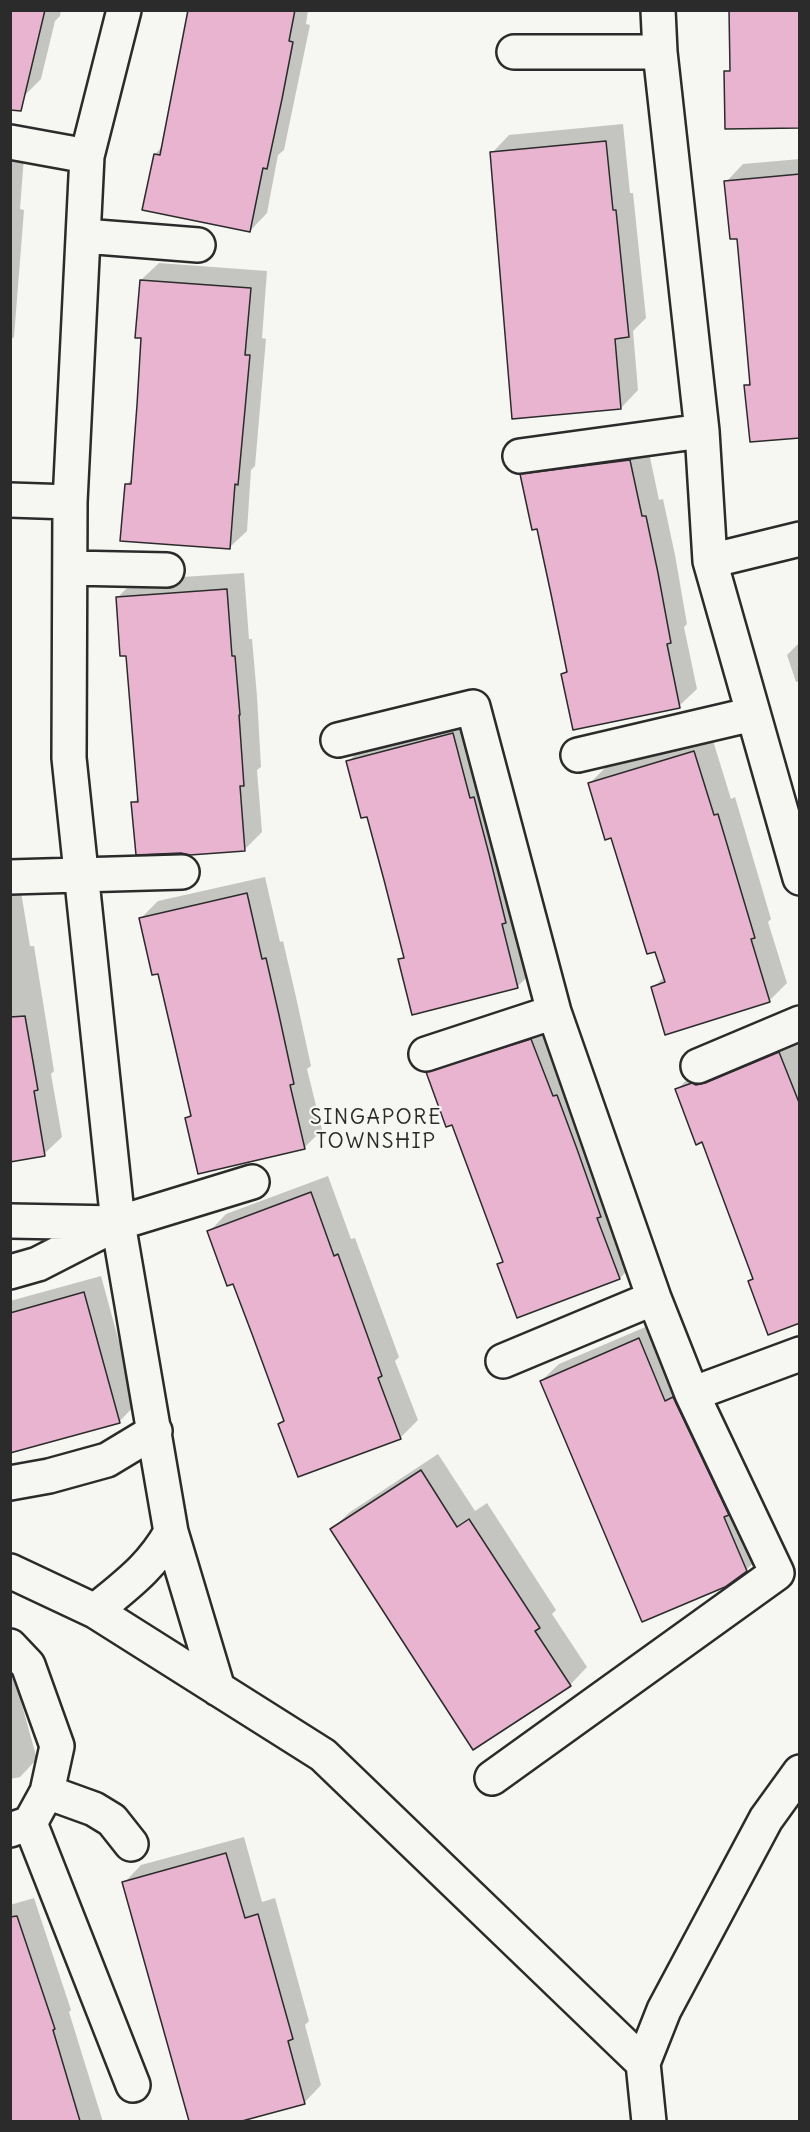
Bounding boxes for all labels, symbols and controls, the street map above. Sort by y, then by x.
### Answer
district label: SINGAPORE TOWNSHIP [310,1105,442,1155]

